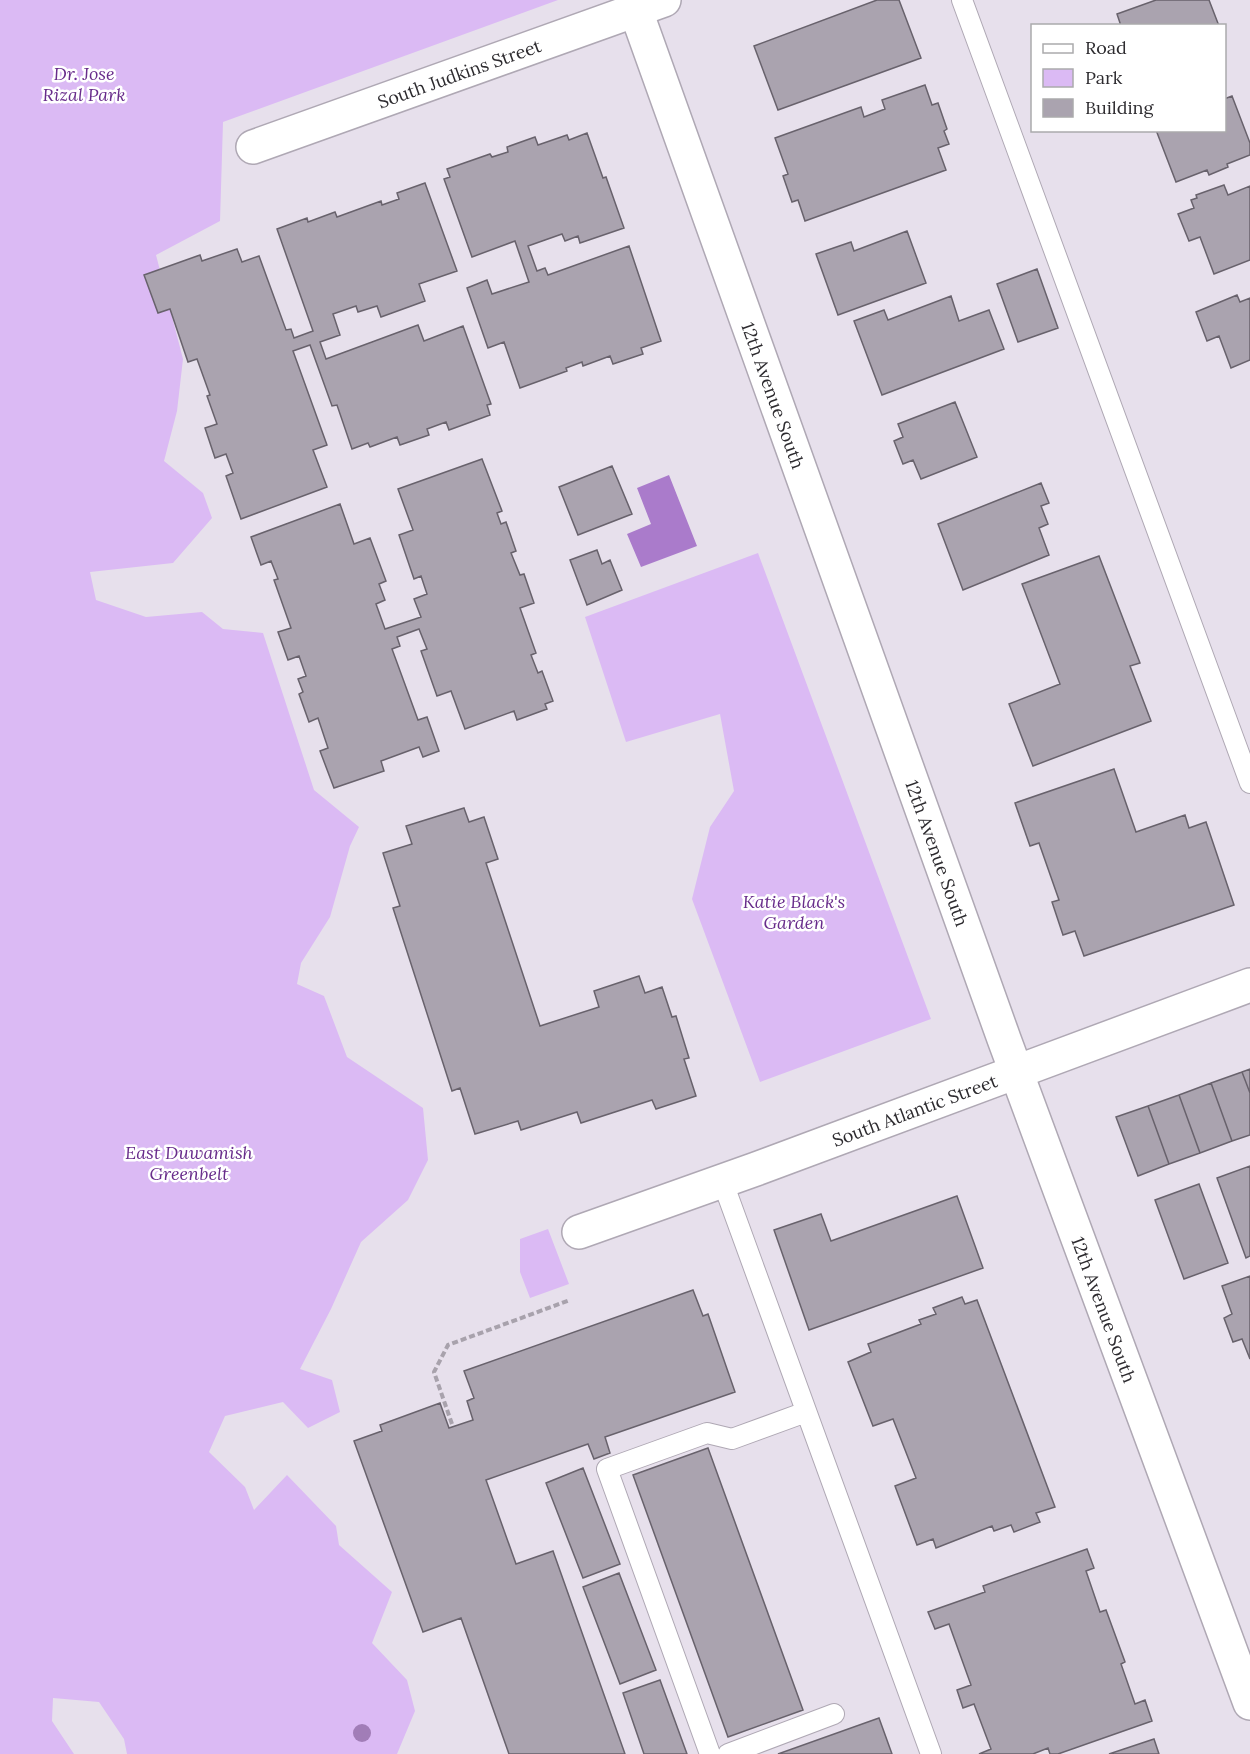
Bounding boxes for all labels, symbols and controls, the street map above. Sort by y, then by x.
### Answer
legend [1031,24,1226,132]
street label: South Judkins Street [374,33,544,113]
text: Road [1085,36,1127,59]
park label: Dr. Jose Rizal Park [43,62,126,106]
text: Park [1085,66,1123,89]
text: Building [1085,96,1155,119]
street label: 12th Avenue South [737,319,810,472]
street label: 12th Avenue South [901,777,974,929]
park label: Katie Black's Garden [743,890,845,934]
street label: South Atlantic Street [829,1069,1000,1151]
park label: East Duwamish Greenbelt [125,1141,254,1185]
street label: 12th Avenue South [1067,1233,1142,1386]

